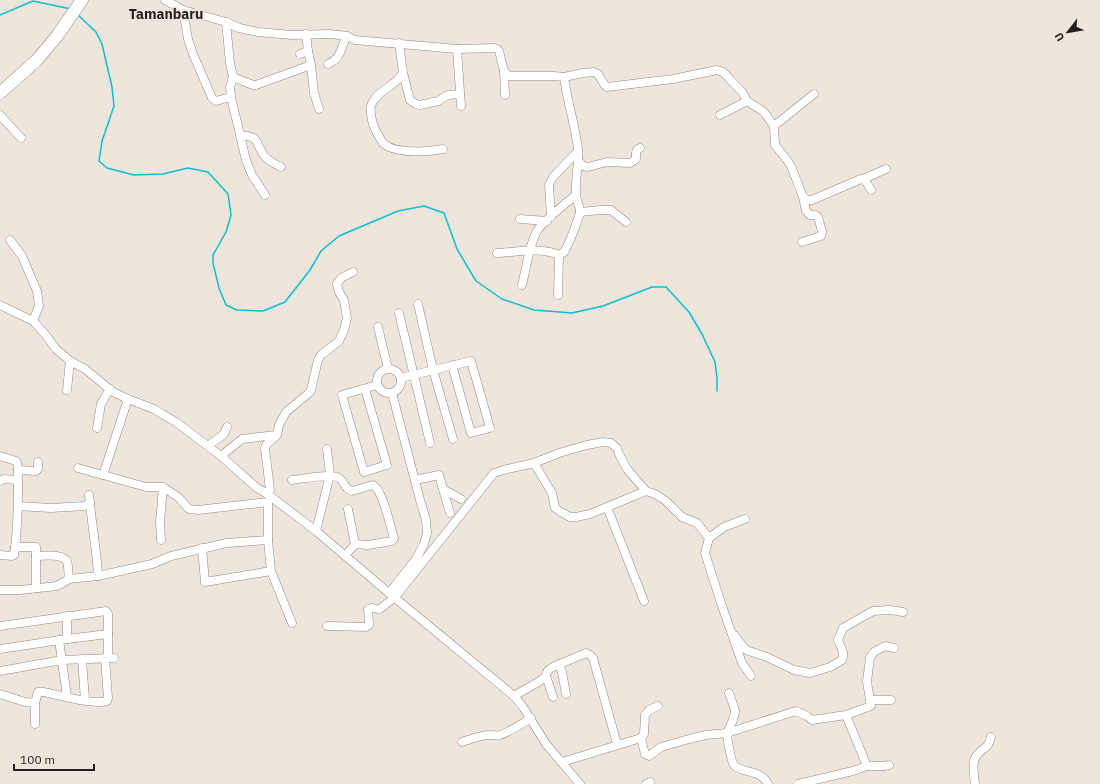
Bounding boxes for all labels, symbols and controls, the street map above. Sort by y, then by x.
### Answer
district label: Tamanbaru [129,5,203,23]
north arrow [1048,12,1088,52]
text: U [1051,30,1067,44]
scale bar [14,746,94,772]
text: 100 m [20,752,55,767]

